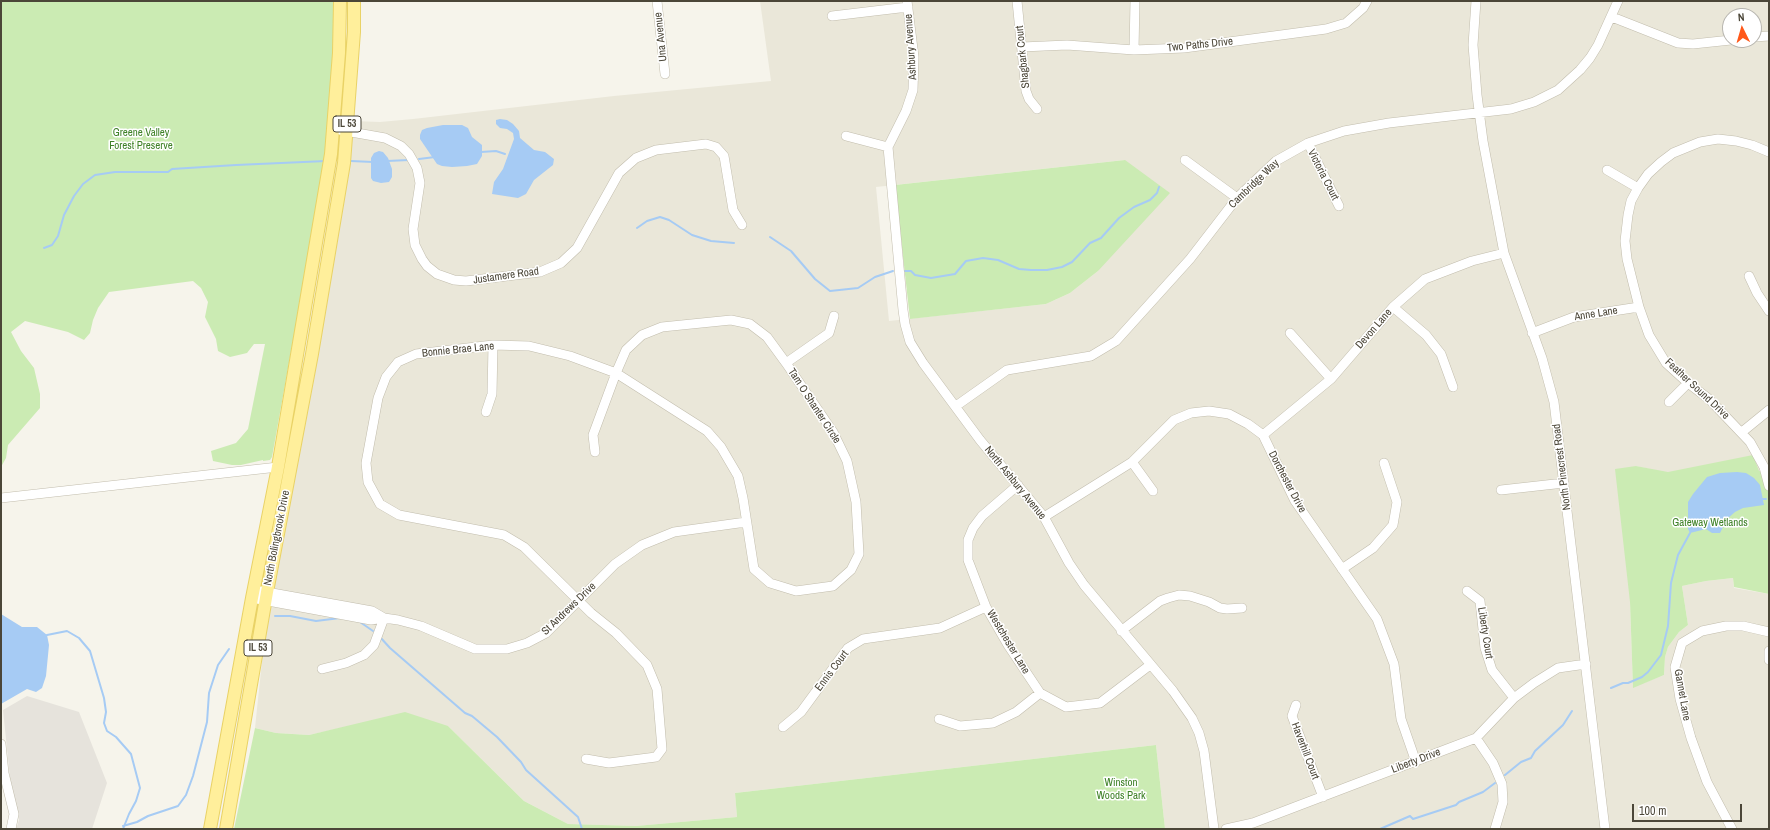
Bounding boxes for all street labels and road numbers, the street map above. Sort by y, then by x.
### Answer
street label: Una Avenue [652,12,670,62]
street label: Ashbury Avenue [902,14,920,80]
street label: Shagbark Court [1013,25,1033,89]
street label: Two Paths Drive [1166,35,1234,55]
road number: IL 53 [333,116,361,132]
street label: Victoria Court [1305,147,1341,203]
street label: Cambridge Way [1226,157,1282,211]
street label: Justamere Road [472,265,540,287]
street label: Anne Lane [1573,304,1619,324]
street label: Devon Lane [1353,306,1395,352]
street label: Bonnie Brae Lane [421,340,495,360]
street label: Feather Sound Drive [1662,356,1732,422]
street label: Tam O Shanter Circle [785,366,843,446]
street label: North Pinecrest Road [1550,423,1574,511]
street label: North Ashbury Avenue [981,444,1049,522]
street label: Dorchester Drive [1265,449,1309,515]
street label: North Bolingbrook Drive [261,489,293,587]
street label: St Andrews Drive [539,580,599,638]
street label: Liberty Court [1474,606,1496,660]
street label: Westchester Lane [984,608,1032,676]
road number: IL 53 [244,640,272,656]
street label: Ennis Court [812,648,852,694]
street label: Gannet Lane [1671,668,1693,722]
street label: Haverhill Court [1288,721,1322,781]
street label: Liberty Drive [1390,746,1442,776]

